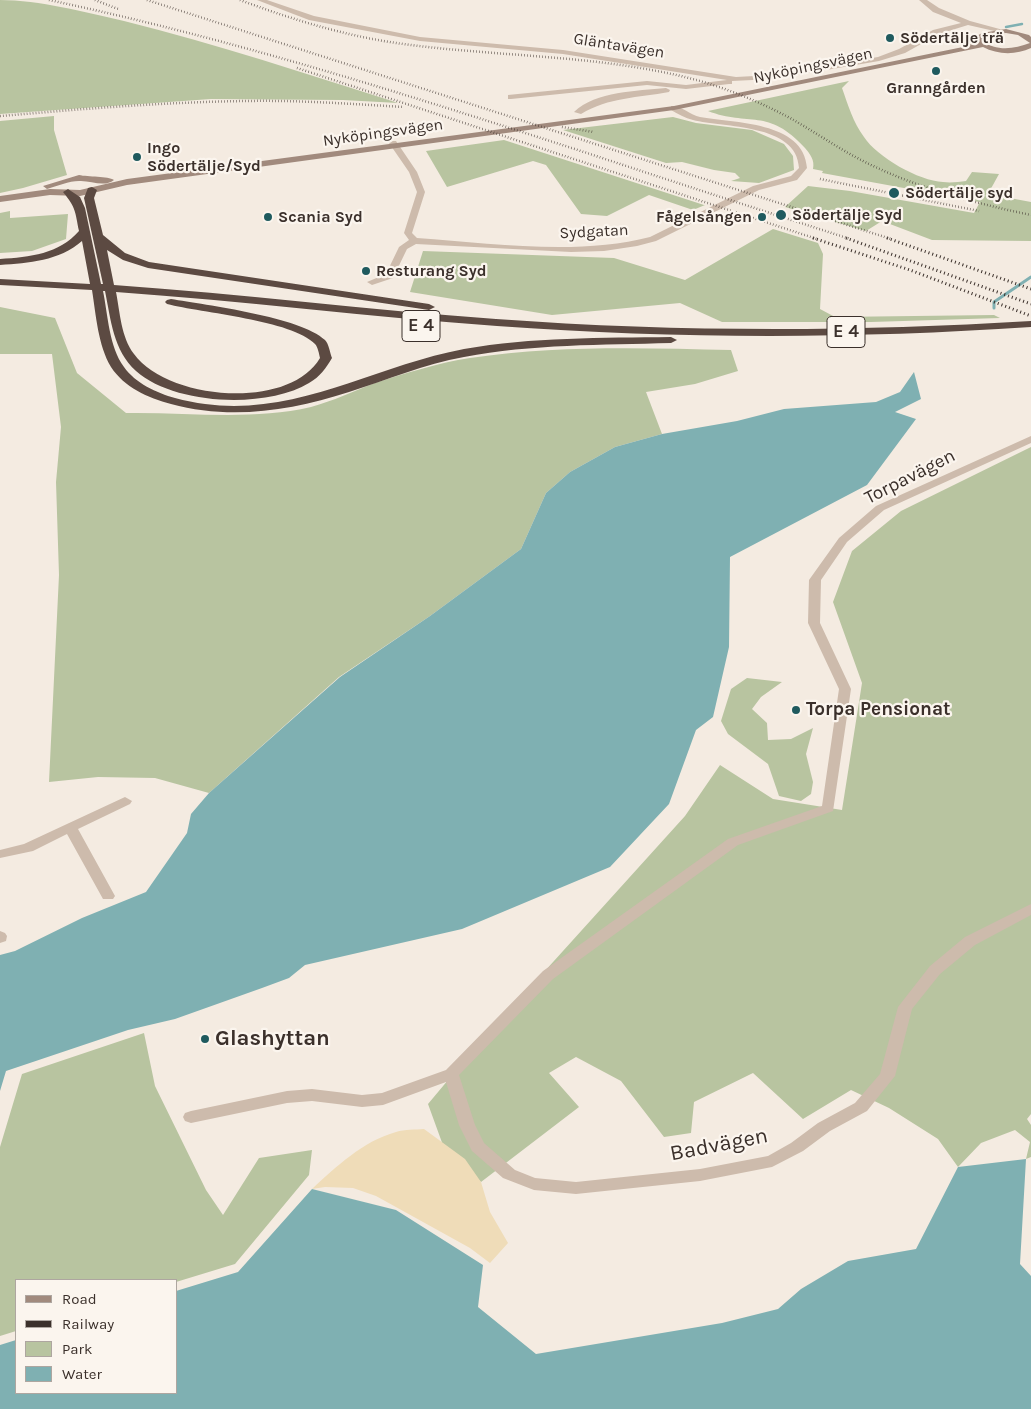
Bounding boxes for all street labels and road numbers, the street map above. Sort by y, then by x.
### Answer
street label: Gläntavägen [572,29,666,63]
street label: Nyköpingsvägen [752,44,874,88]
street label: Nyköpingsvägen [322,115,444,151]
street label: Sydgatan [559,221,629,243]
road number: E 4 [402,310,440,342]
road number: E 4 [827,316,865,348]
street label: Torpavägen [861,444,959,510]
street label: Badvägen [668,1123,770,1167]

